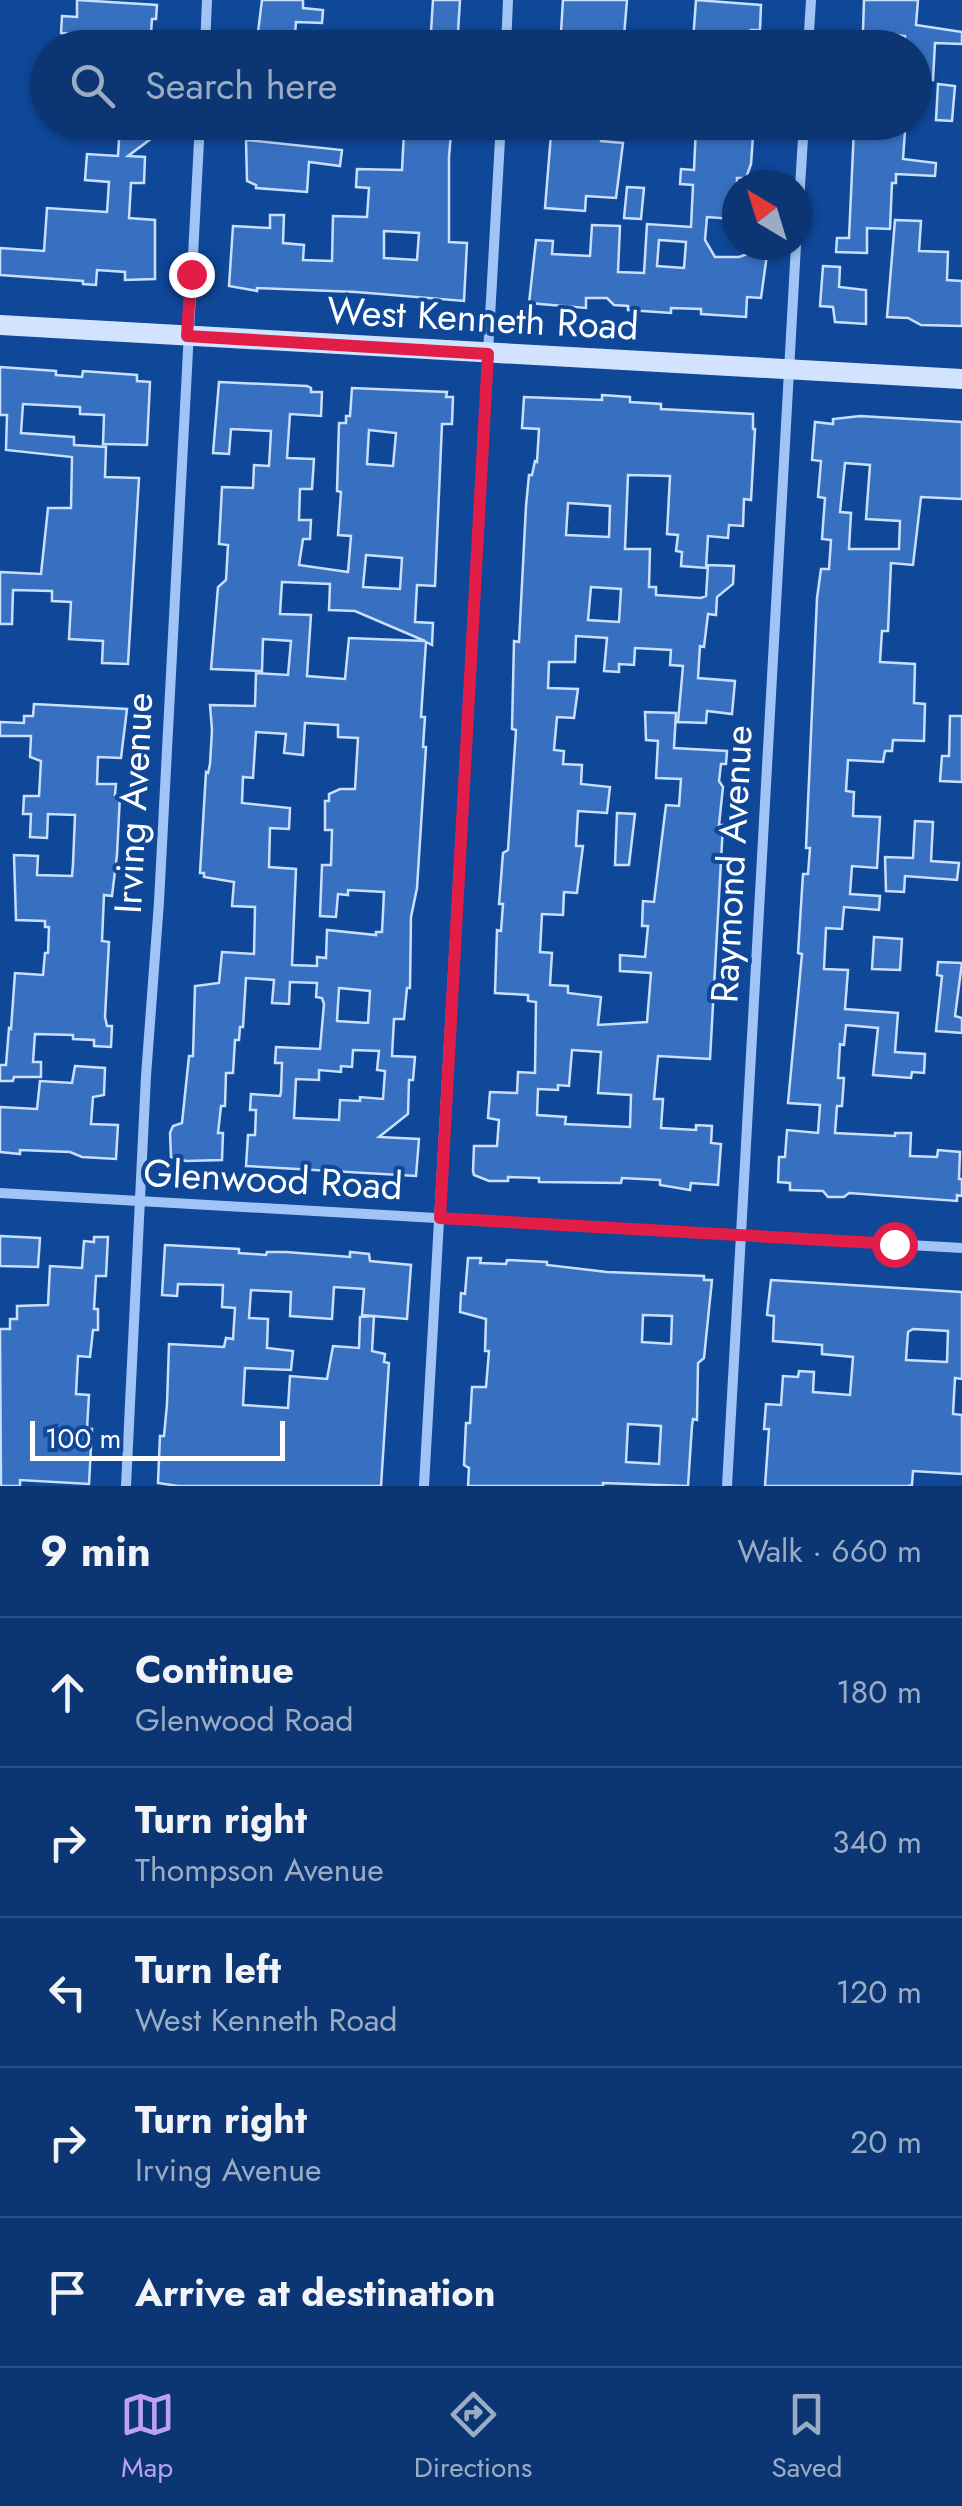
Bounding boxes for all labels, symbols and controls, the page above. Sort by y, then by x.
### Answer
search box [30,30,932,140]
icon: search [65,58,120,113]
text: Search here [145,58,337,113]
north arrow [722,170,812,260]
route end [169,252,215,298]
street label: West Kenneth Road [326,282,640,354]
street label: Irving Avenue [100,691,166,915]
street label: Raymond Avenue [696,724,766,1004]
street label: Glenwood Road [142,1145,404,1213]
route start [872,1222,918,1268]
scale bar [30,1416,285,1460]
text: 100 m [45,1418,121,1459]
text: 9 min [40,1521,151,1582]
text: Walk · 660 m [737,1528,922,1574]
text: Continue [135,1642,294,1697]
icon: ahead [40,1665,95,1720]
text: 180 m [836,1669,922,1715]
text: Glenwood Road [135,1697,353,1743]
text: Turn right [135,1792,307,1847]
icon: right [40,1815,95,1870]
text: 340 m [832,1819,922,1865]
text: Thompson Avenue [135,1847,384,1893]
text: Turn left [135,1942,281,1997]
icon: left [40,1965,95,2020]
text: 120 m [836,1969,922,2015]
text: West Kenneth Road [135,1997,398,2043]
text: Turn right [135,2092,307,2147]
icon: right [40,2115,95,2170]
text: 20 m [850,2119,922,2165]
text: Irving Avenue [135,2147,322,2193]
icon: arrive [40,2265,95,2320]
text: Arrive at destination [135,2265,496,2320]
tab: Map [120,2387,175,2488]
tab: Directions [414,2387,532,2488]
tab: Saved [771,2387,842,2488]

